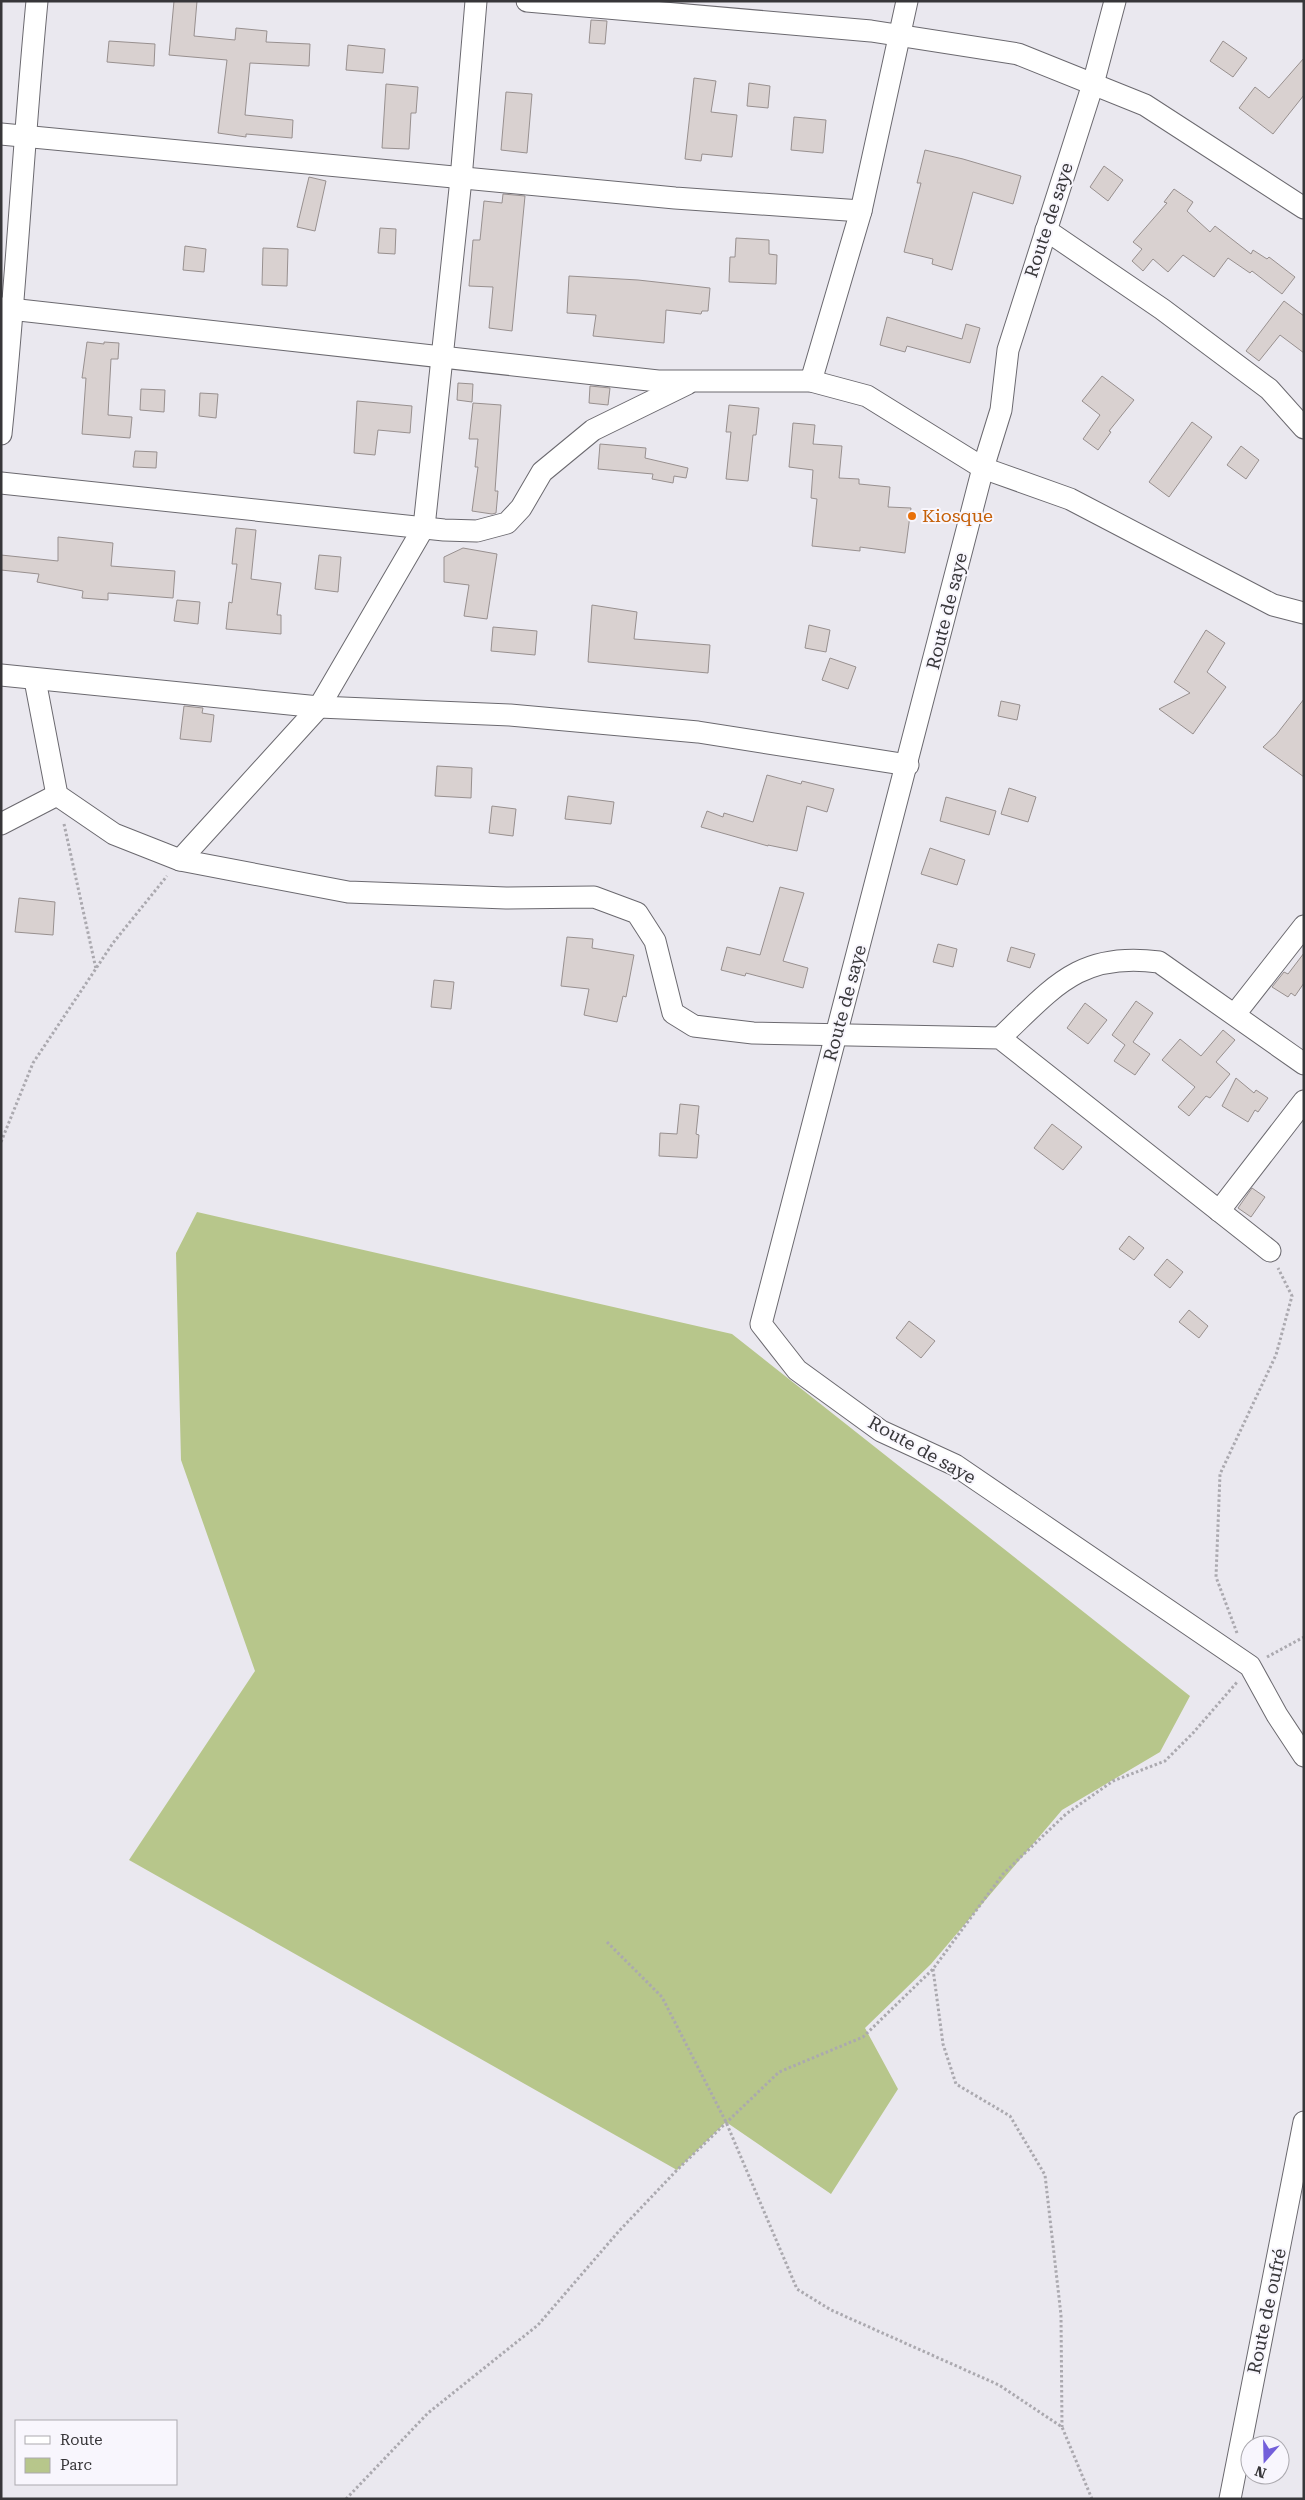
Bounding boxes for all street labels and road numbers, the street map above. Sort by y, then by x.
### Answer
street label: Route de saye [1020,160,1077,280]
street label: Route de saye [922,550,971,671]
street label: Route de saye [819,942,870,1063]
street label: Route de saye [865,1411,980,1488]
street label: Route de oufré [1243,2246,1290,2376]

